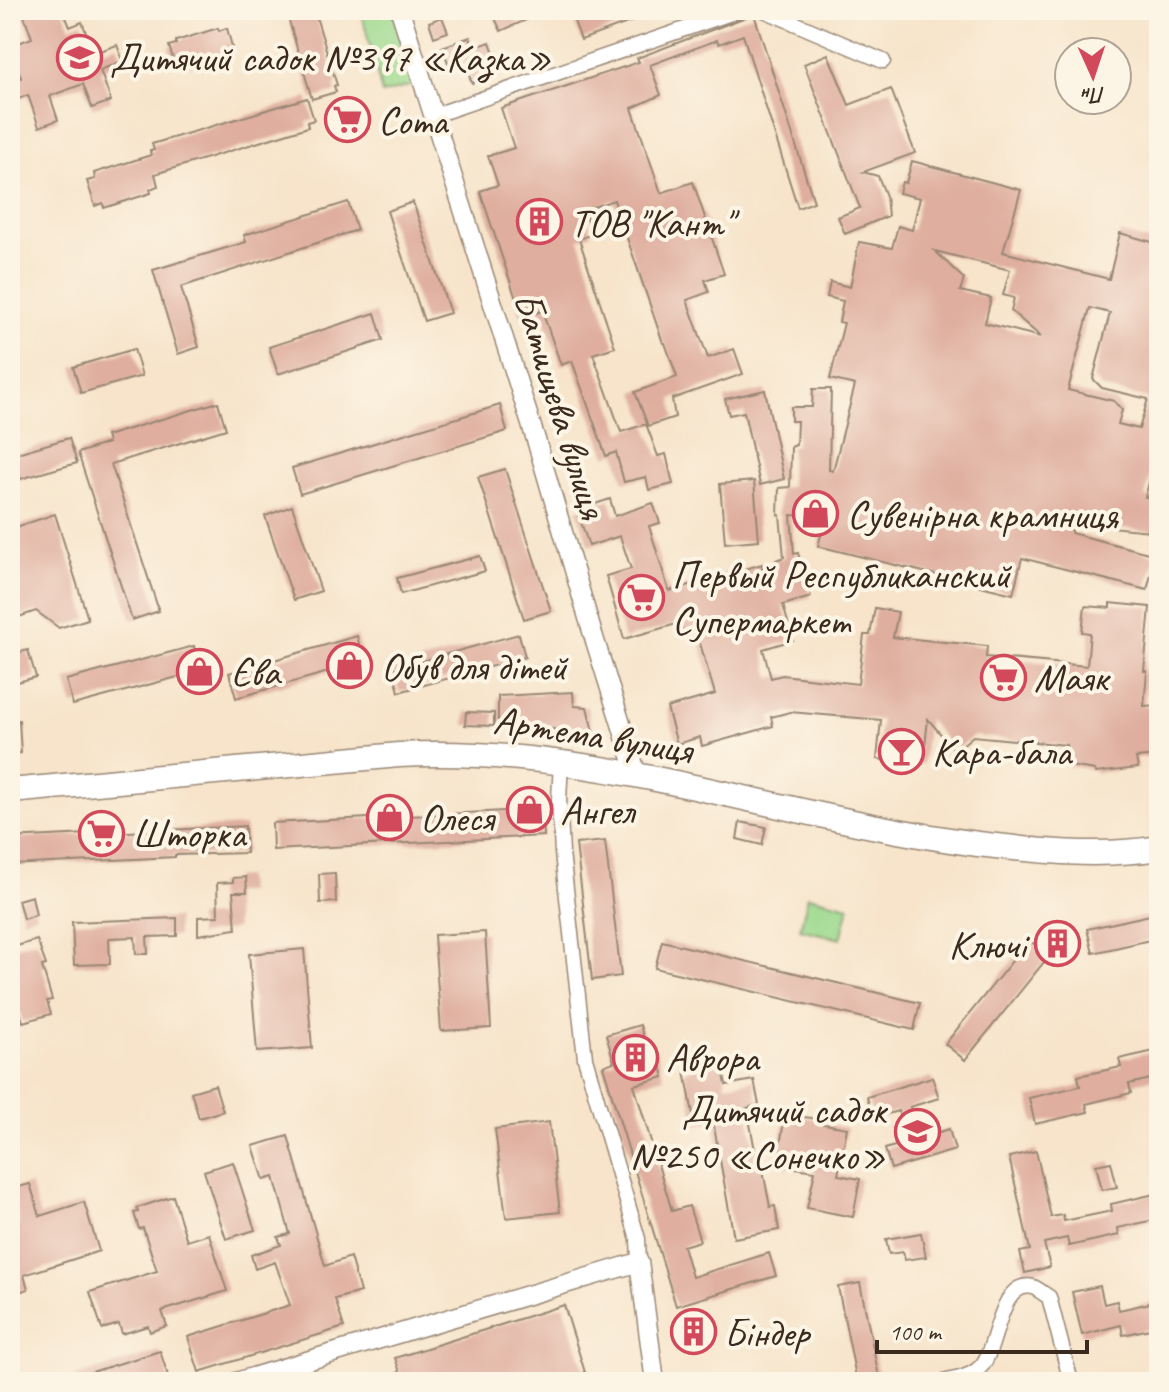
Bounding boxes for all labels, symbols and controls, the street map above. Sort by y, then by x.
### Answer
school or university icon: Дитячий садок №397 «Казка» [55,33,103,81]
place label: Дитячий садок №397 «Казка» [110,33,552,83]
north arrow [1053,36,1133,116]
text: Пн [1080,80,1106,110]
supermarket icon: Сота [323,96,371,144]
place label: Сота [378,96,450,146]
building icon: ТОВ "Кант" [515,198,563,246]
place label: ТОВ "Кант" [570,198,740,248]
street label: Батищева вулиця [502,286,619,526]
shop icon: Сувенірна крамниця [792,490,840,538]
place label: Сувенірна крамниця [847,490,1119,540]
place label: Первый Республиканский Супермаркет [672,550,1013,646]
supermarket icon: Первый Республиканский Супермаркет [617,573,665,621]
shop icon: Обув для дітей [326,642,374,690]
place label: Обув для дітей [381,642,569,692]
shop icon: Єва [176,647,224,695]
place label: Єва [231,647,282,697]
supermarket icon: Маяк [979,653,1027,701]
place label: Маяк [1034,653,1111,703]
street label: Артема вулиця [490,695,698,776]
bar icon: Кара-бала [877,727,925,775]
place label: Кара-бала [932,727,1074,777]
shop icon: Ангел [505,786,553,834]
place label: Ангел [560,786,637,836]
shop icon: Олеся [365,793,413,841]
place label: Олеся [420,793,496,843]
supermarket icon: Шторка [77,809,125,857]
place label: Шторка [132,809,248,859]
place label: Ключі [949,920,1031,970]
building icon: Ключі [1033,920,1081,968]
building icon: Аврора [611,1033,659,1081]
place label: Аврора [666,1033,762,1083]
place label: Дитячий садок №250 «Сонечко» [630,1085,888,1181]
school or university icon: Дитячий садок №250 «Сонечко» [893,1108,941,1156]
scale bar [877,1304,1087,1354]
building icon: Біндер [669,1308,717,1356]
place label: Біндер [724,1308,812,1358]
text: 100 m [889,1317,943,1347]

